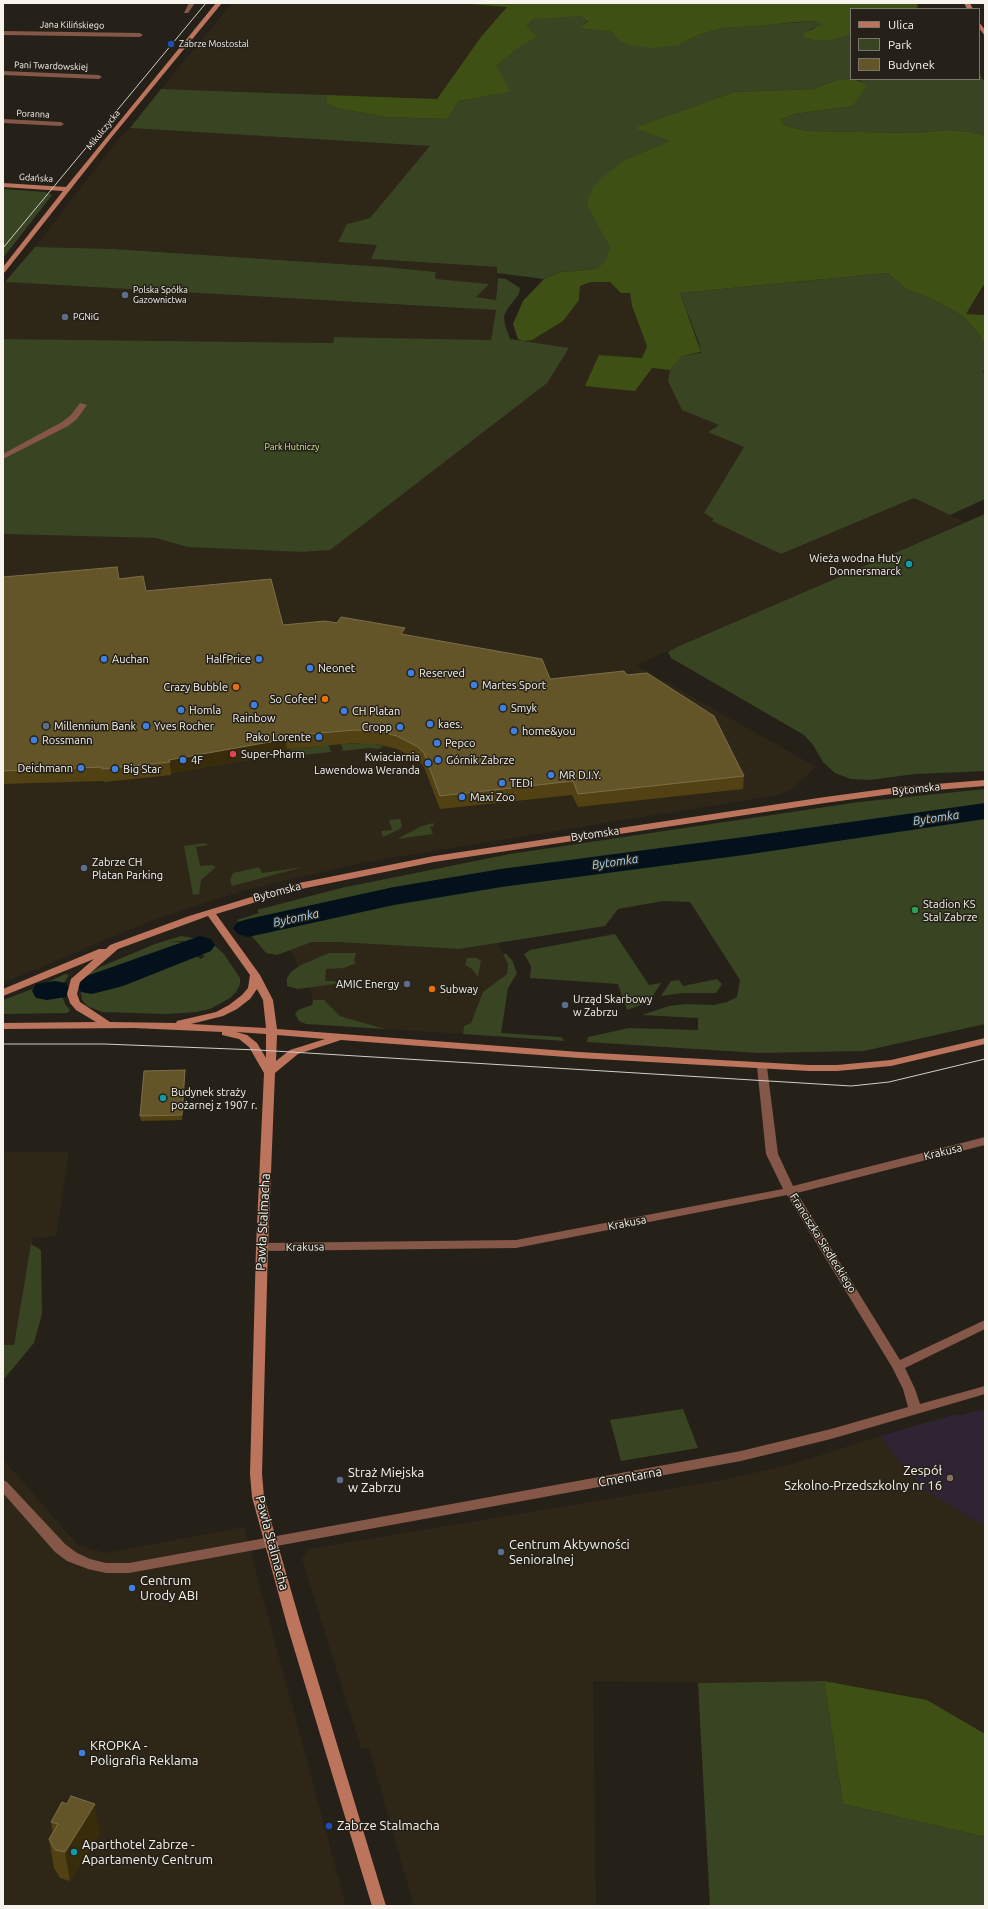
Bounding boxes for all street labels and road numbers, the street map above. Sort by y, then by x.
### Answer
street label: Jana Kilińskiego [40,19,104,31]
street label: Pani Twardowskiej [14,59,88,73]
street label: Poranna [16,108,50,120]
street label: Mikulczycka [84,108,122,152]
street label: Gdańska [19,171,53,185]
street label: Bytomska [891,780,941,798]
street label: Bytomska [570,824,620,844]
street label: Bytomska [252,879,302,905]
street label: Krakusa [923,1141,963,1163]
street label: Pawła Stalmacha [253,1173,273,1271]
street label: Franciszka Siedleckiego [787,1191,859,1295]
street label: Krakusa [607,1213,647,1233]
street label: Krakusa [286,1240,324,1254]
street label: Cmentarna [597,1464,663,1490]
street label: Pawła Stalmacha [252,1494,292,1592]

